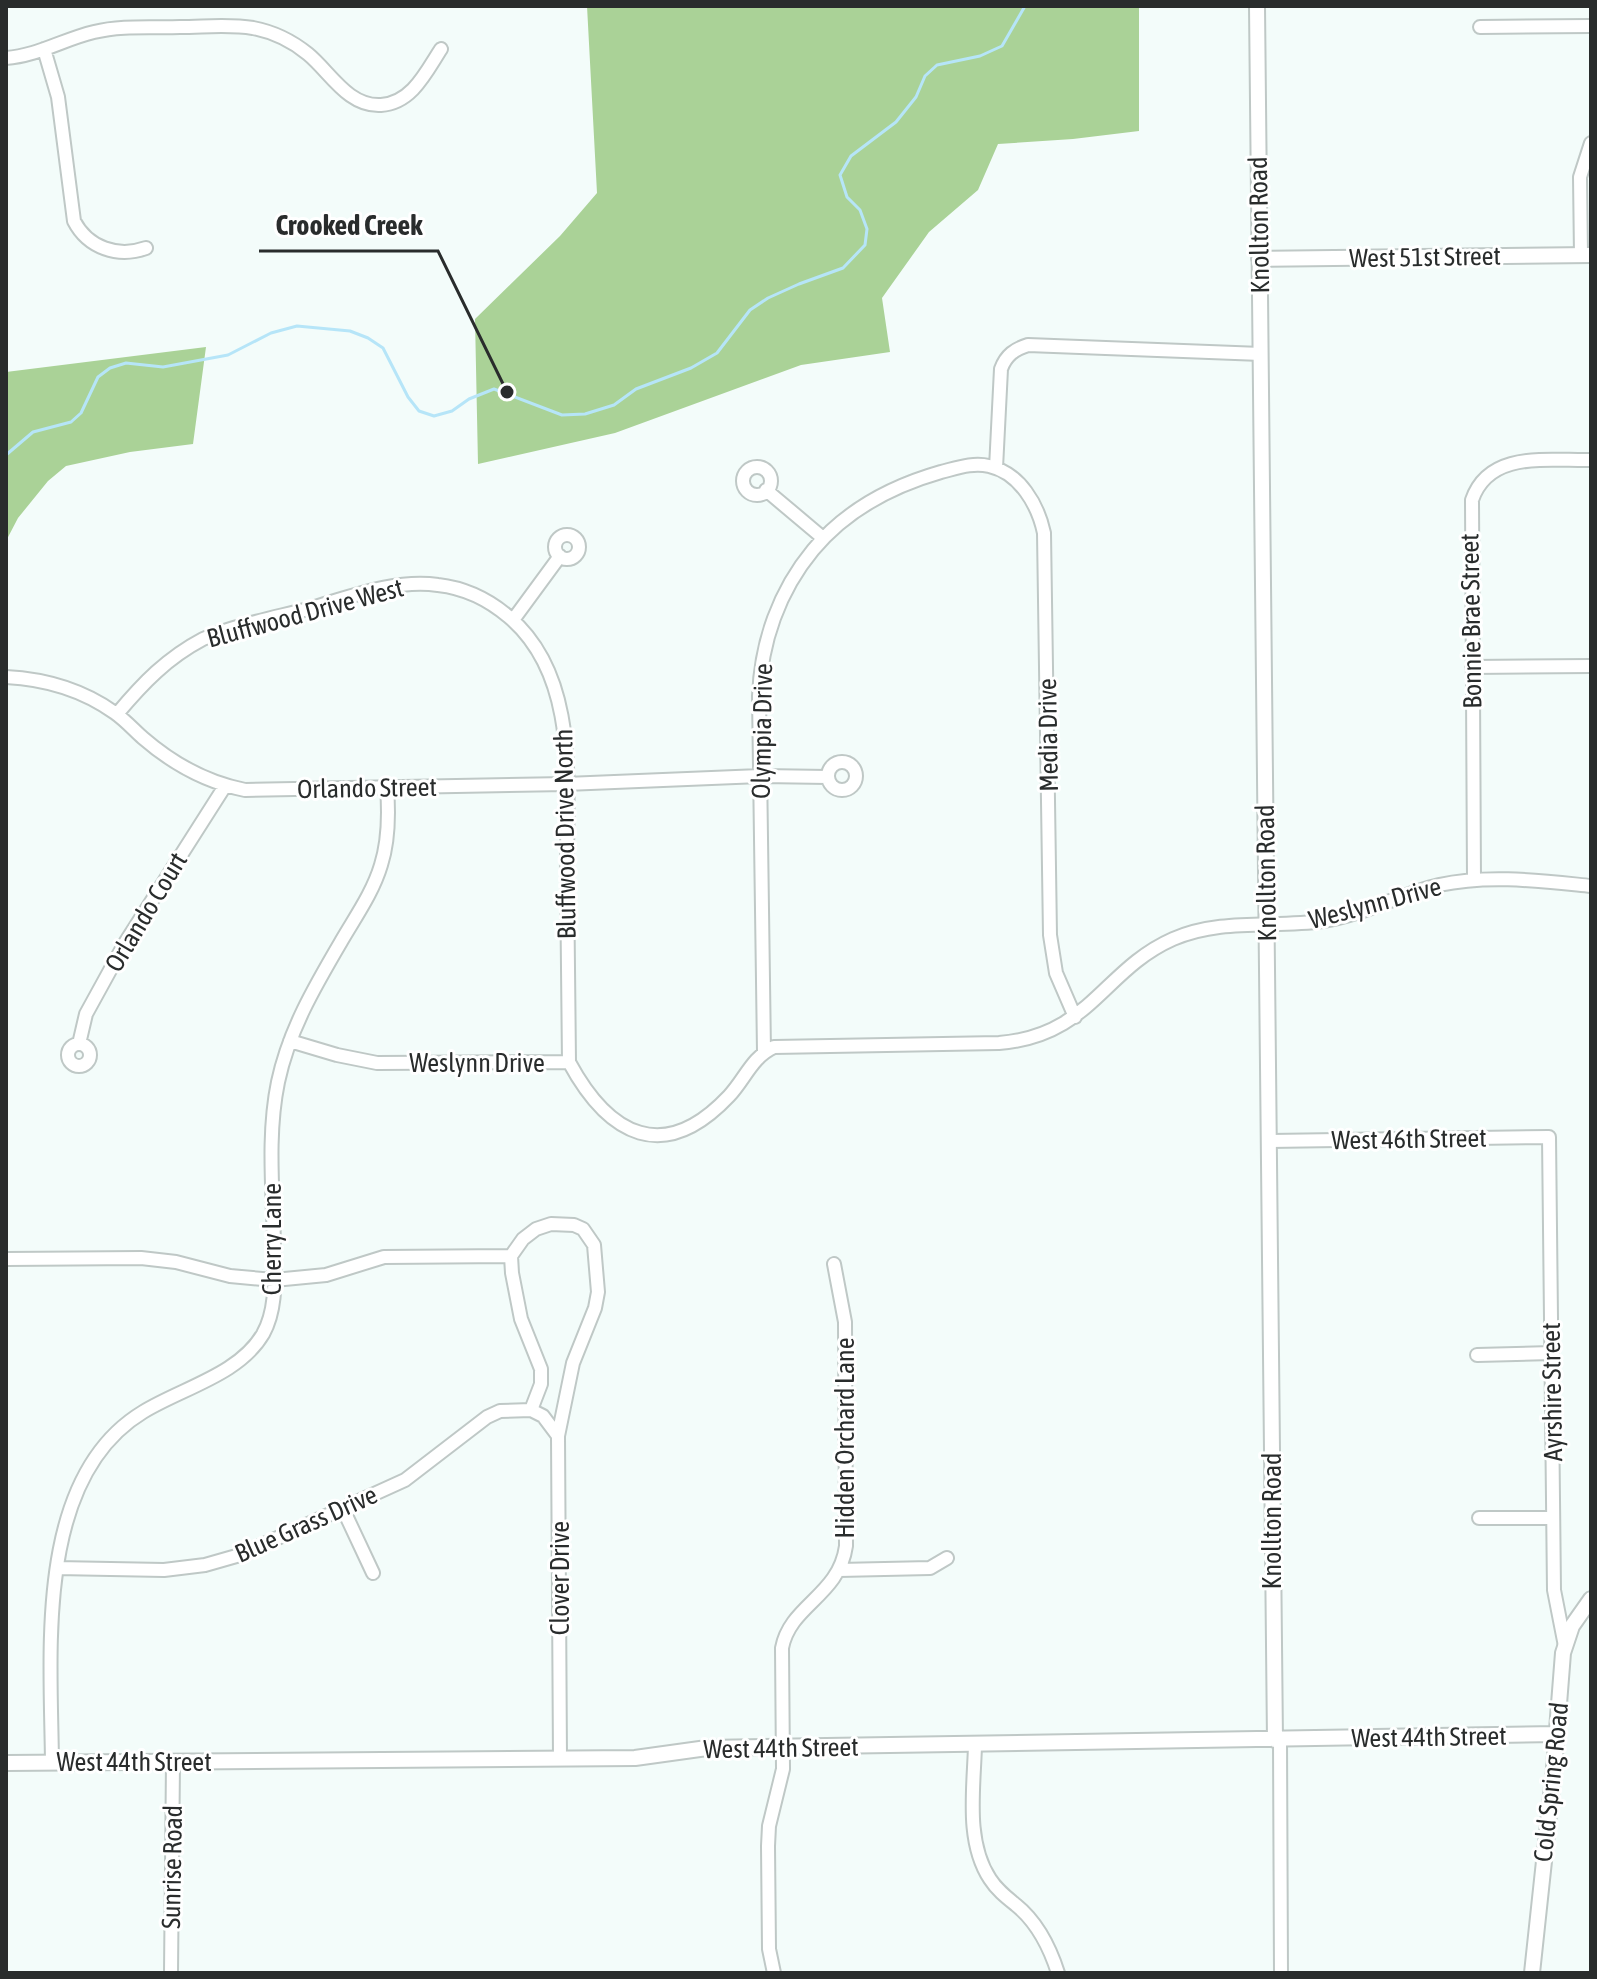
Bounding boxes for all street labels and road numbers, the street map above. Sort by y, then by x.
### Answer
street label: Knollton Road [1243,156,1275,294]
street label: West 51st Street [1349,241,1501,273]
street label: Bonnie Brae Street [1454,533,1488,709]
street label: Bluffwood Drive West [204,572,406,654]
street label: Olympia Drive [746,663,778,799]
street label: Media Drive [1032,678,1064,792]
street label: Bluffwood Drive North [548,728,582,940]
street label: Orlando Street [297,772,437,804]
street label: Knollton Road [1250,804,1282,942]
street label: Orlando Court [99,847,193,977]
street label: Weslynn Drive [1306,871,1444,935]
street label: Weslynn Drive [409,1048,545,1078]
street label: West 46th Street [1331,1123,1487,1155]
street label: Cherry Lane [257,1183,287,1295]
street label: Ayrshire Street [1536,1322,1568,1462]
street label: Hidden Orchard Lane [830,1337,860,1539]
street label: Knollton Road [1257,1453,1287,1589]
street label: Blue Grass Drive [230,1479,382,1569]
street label: Clover Drive [545,1521,575,1635]
street label: Cold Spring Road [1528,1701,1574,1863]
street label: West 44th Street [1351,1721,1507,1753]
street label: West 44th Street [703,1732,859,1764]
street label: West 44th Street [56,1747,212,1777]
street label: Sunrise Road [156,1805,188,1929]

